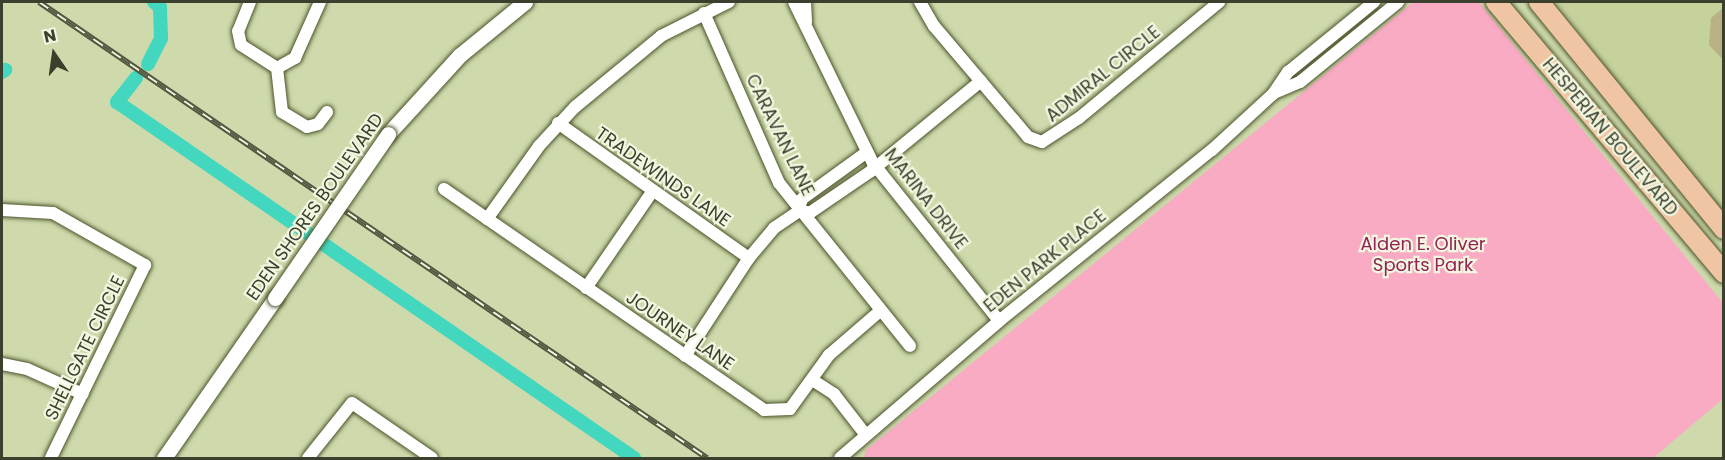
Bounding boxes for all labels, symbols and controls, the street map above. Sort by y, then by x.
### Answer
street label: ADMIRAL CIRCLE [1042,21,1164,127]
text: N [41,23,58,49]
north arrow [24,24,84,84]
street label: HESPERIAN BOULEVARD [1538,54,1682,220]
street label: CARAVAN LANE [741,71,819,199]
street label: EDEN SHORES BOULEVARD [242,109,388,305]
street label: TRADEWINDS LANE [592,122,734,232]
street label: MARINA DRIVE [880,144,972,254]
street label: EDEN PARK PLACE [979,205,1111,317]
park label: Alden E. Oliver Sports Park [1360,234,1486,276]
street label: SHELLGATE CIRCLE [41,272,129,424]
street label: JOURNEY LANE [622,287,738,375]

